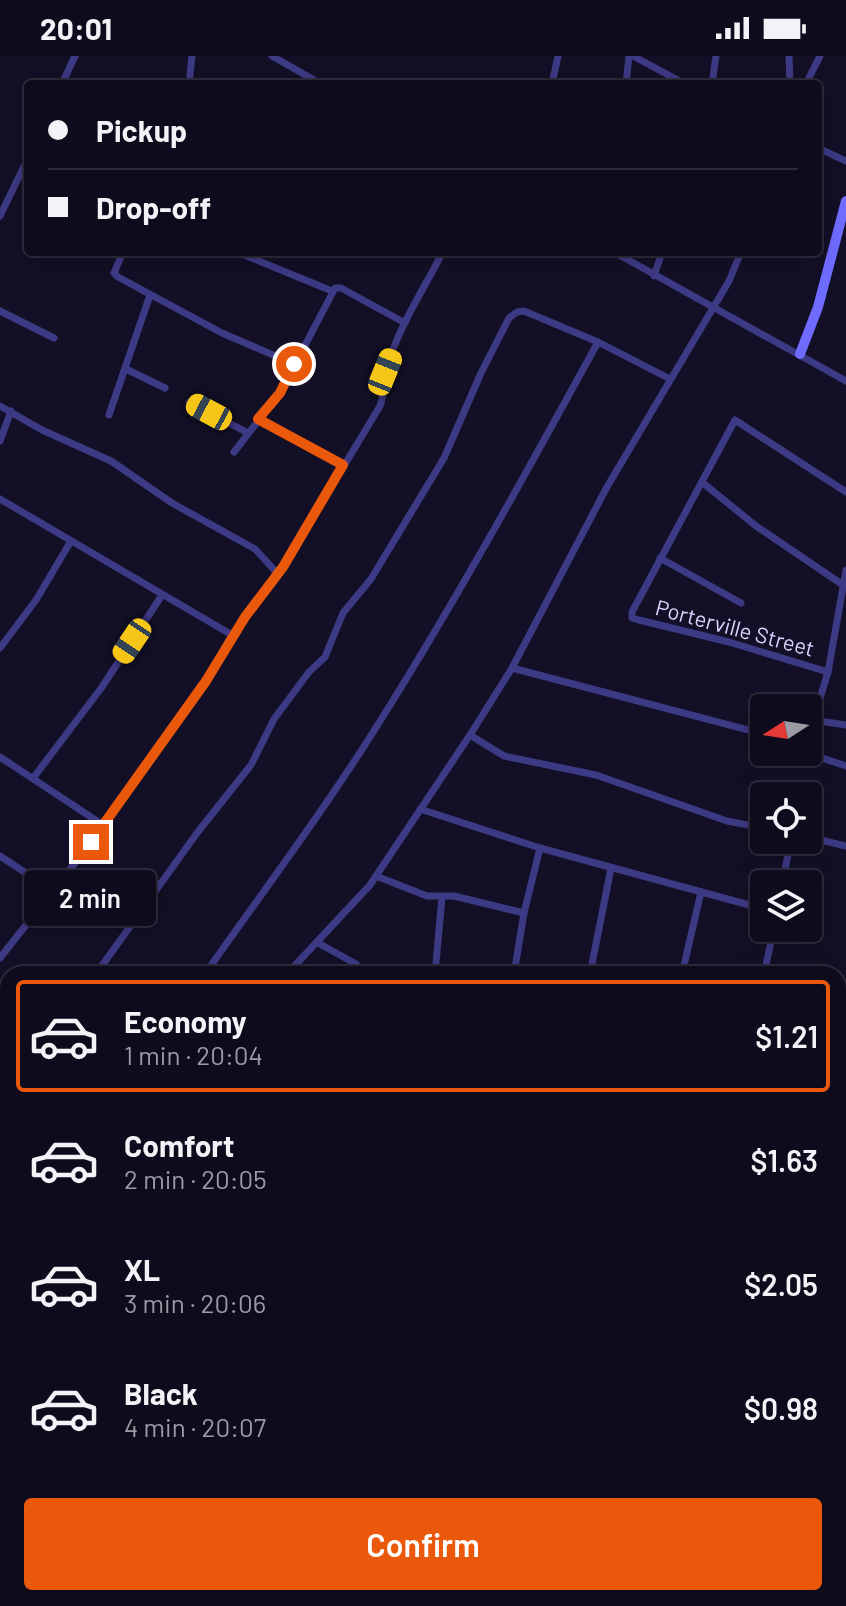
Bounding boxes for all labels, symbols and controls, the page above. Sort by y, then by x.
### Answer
text: 20:01 [40,10,112,46]
text: Pickup [96,112,187,148]
text: Drop-off [96,189,211,225]
car [365,345,405,399]
route start [276,346,312,382]
car [182,390,236,434]
street label: Porterville Street [653,593,818,661]
car [109,614,155,668]
north arrow [750,694,822,766]
map controls [750,694,822,942]
button: locate [750,782,822,854]
route end [73,824,109,860]
callout: 2 min [25,870,157,926]
button: layers [750,870,822,942]
text: 2 min [59,882,121,913]
icon: car [28,1000,100,1072]
text: Economy [124,1003,247,1039]
text: $1.21 [755,1018,818,1054]
text: 1 min · 20:04 [124,1039,263,1070]
icon: car [28,1124,100,1196]
text: Comfort [124,1127,234,1163]
text: $1.63 [750,1142,818,1178]
text: 2 min · 20:05 [124,1163,267,1194]
icon: car [28,1248,100,1320]
text: XL [124,1251,160,1287]
text: $2.05 [744,1266,818,1302]
text: 3 min · 20:06 [124,1287,266,1318]
icon: car [28,1372,100,1444]
text: Black [124,1375,198,1411]
text: $0.98 [744,1390,818,1426]
text: 4 min · 20:07 [124,1411,266,1442]
button: Confirm [24,1498,822,1590]

